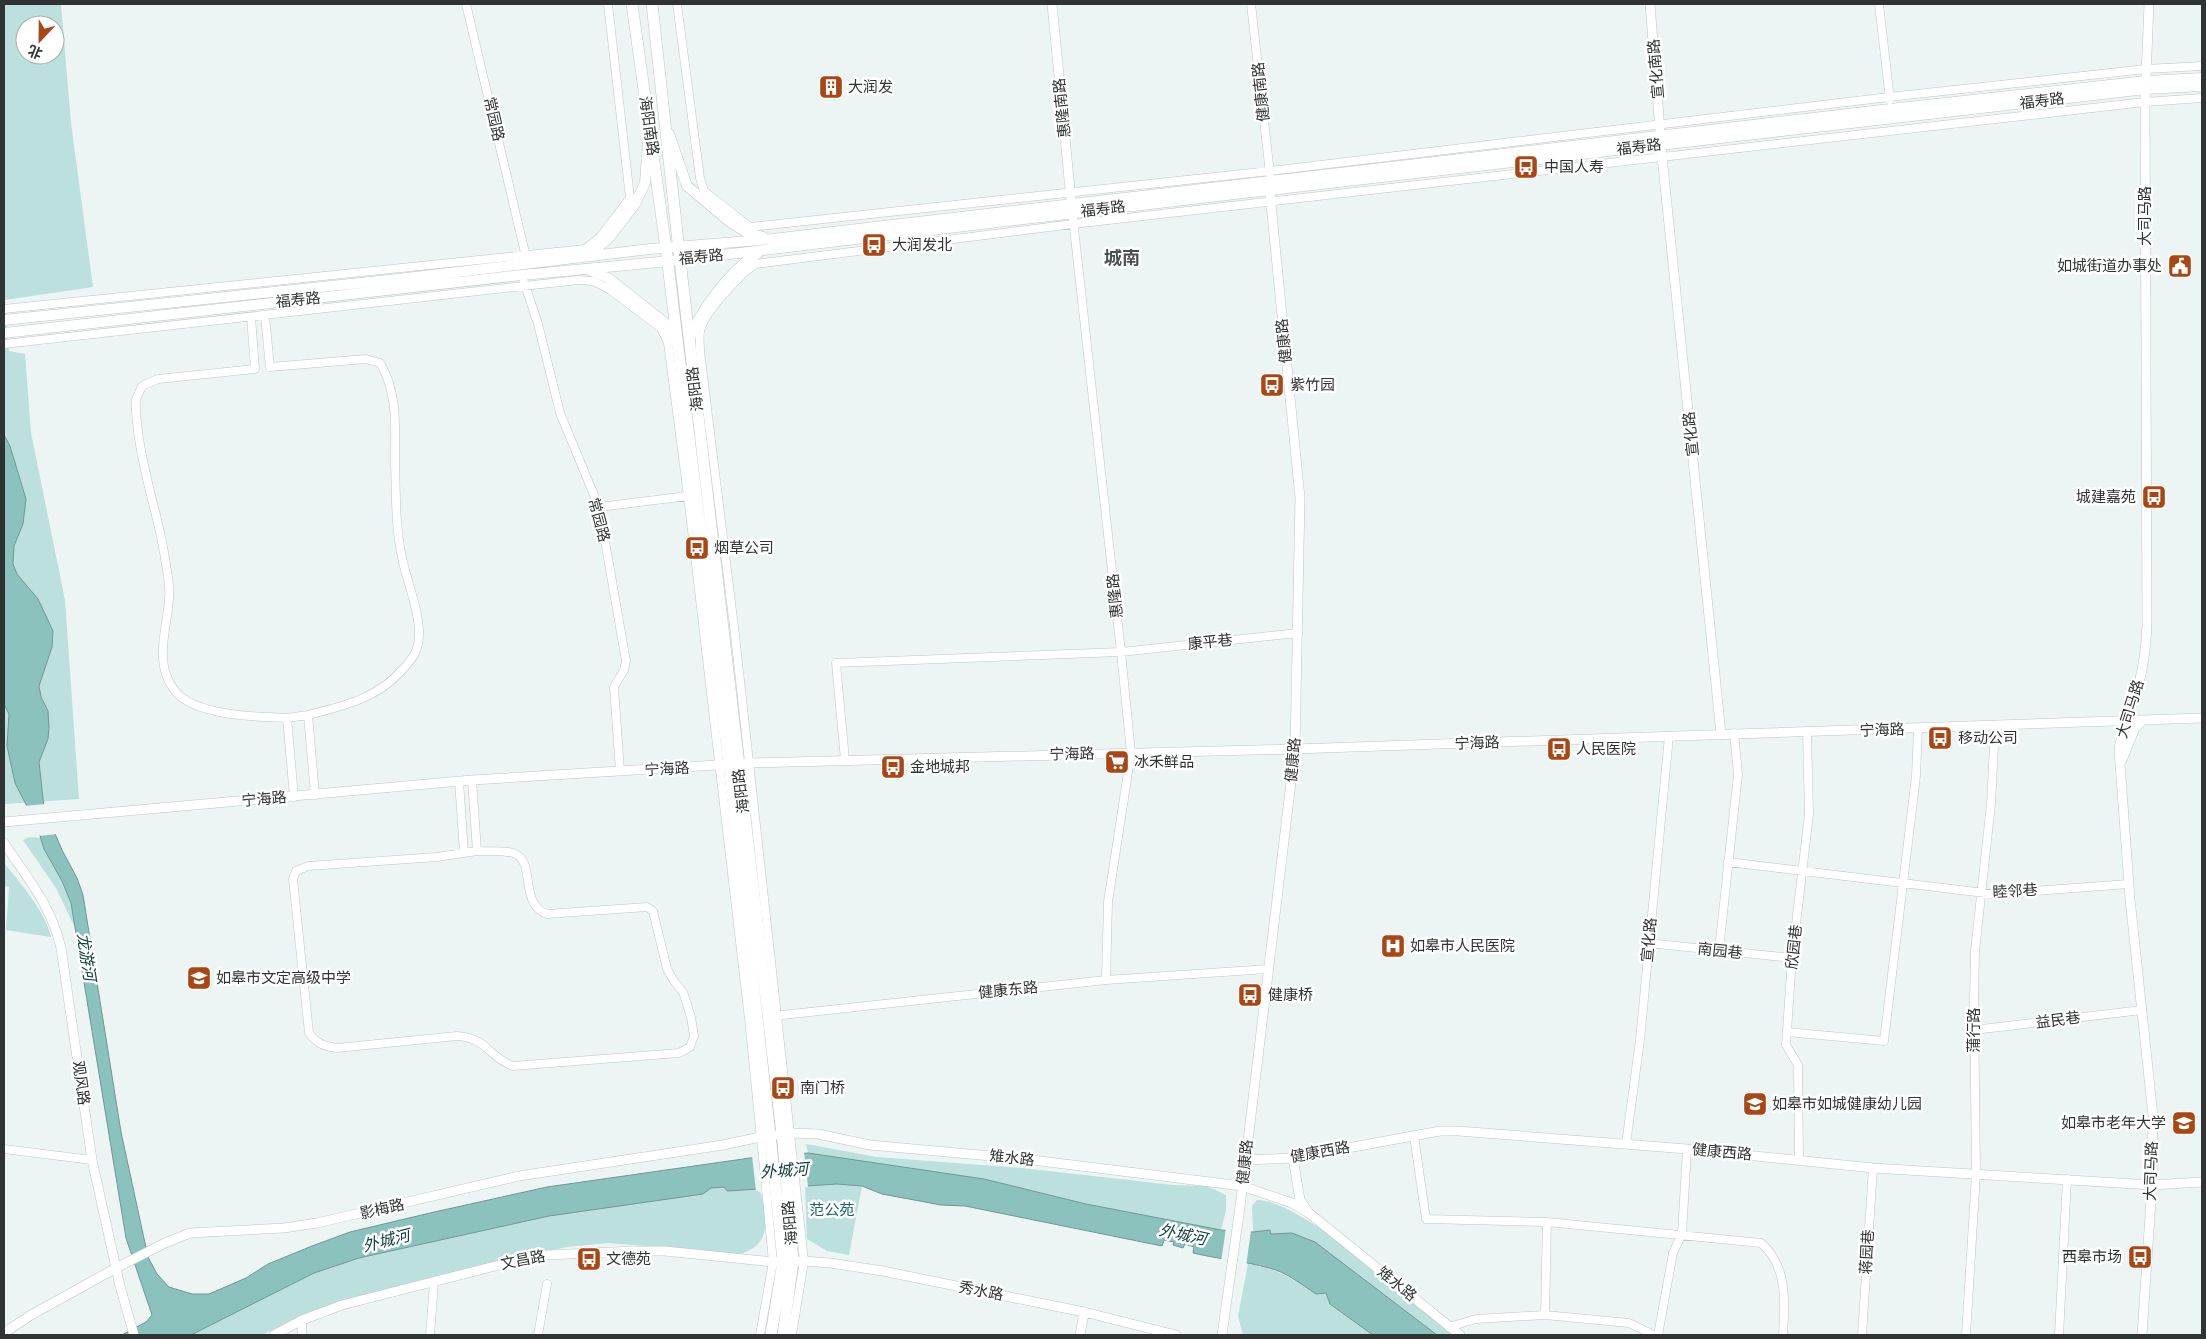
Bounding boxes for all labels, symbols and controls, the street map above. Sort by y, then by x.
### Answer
north arrow [15,15,65,65]
street label: 宣化南路 [1643,38,1667,100]
text: 北 [25,42,45,63]
street label: 健康南路 [1248,61,1272,123]
building icon: 大润发 [818,74,844,100]
place label: 大润发 [848,77,893,95]
street label: 惠隆南路 [1049,77,1073,139]
street label: 福寿路 [2018,88,2065,112]
street label: 常园路 [481,95,509,143]
street label: 海阳南路 [637,95,663,157]
street label: 福寿路 [1615,134,1662,158]
bus stop icon: 中国人寿 [1513,154,1539,180]
place label: 中国人寿 [1544,157,1604,175]
street label: 大司马路 [2135,186,2153,246]
street label: 福寿路 [1079,196,1126,220]
bus stop icon: 大润发北 [861,232,887,258]
place label: 大润发北 [892,235,952,253]
street label: 福寿路 [678,245,724,267]
district label: 城南 [1104,246,1140,268]
public building icon: 如城街道办事处 [2167,253,2193,279]
place label: 如城街道办事处 [2057,256,2162,274]
street label: 福寿路 [275,288,321,310]
street label: 健康路 [1272,318,1294,364]
street label: 海阳路 [682,366,706,413]
bus stop icon: 紫竹园 [1259,372,1285,398]
place label: 紫竹园 [1290,375,1335,393]
street label: 宣化路 [1679,411,1701,457]
bus stop icon: 城建嘉苑 [2141,484,2167,510]
place label: 城建嘉苑 [2076,487,2136,505]
street label: 常园路 [585,496,614,544]
bus stop icon: 烟草公司 [684,535,710,561]
place label: 烟草公司 [714,538,774,556]
street label: 惠隆路 [1103,573,1125,619]
street label: 康平巷 [1187,630,1233,652]
street label: 大司马路 [2112,677,2146,740]
street label: 宁海路 [1859,719,1905,739]
bus stop icon: 移动公司 [1927,725,1953,751]
place label: 移动公司 [1958,728,2018,746]
street label: 宁海路 [1454,732,1500,752]
bus stop icon: 人民医院 [1546,736,1572,762]
street label: 健康路 [1281,737,1303,783]
place label: 人民医院 [1576,739,1636,757]
street label: 宁海路 [1049,744,1095,762]
supermarket icon: 冰禾鲜品 [1104,749,1130,775]
place label: 冰禾鲜品 [1134,752,1194,770]
bus stop icon: 金地城邦 [880,754,906,780]
place label: 金地城邦 [910,757,970,775]
street label: 宁海路 [644,758,690,778]
street label: 海阳路 [728,768,752,815]
street label: 宁海路 [241,787,287,809]
street label: 睦邻巷 [1992,880,2038,900]
street label: 宣化路 [1637,917,1659,963]
street label: 欣园巷 [1782,924,1804,970]
water label: 龙游河 [74,932,101,985]
hospital icon: 如皋市人民医院 [1380,933,1406,959]
place label: 如皋市人民医院 [1410,936,1515,954]
street label: 南园巷 [1697,939,1743,961]
school or university icon: 如皋市文定高级中学 [186,965,212,991]
place label: 如皋市文定高级中学 [216,968,351,986]
street label: 健康东路 [977,977,1039,1001]
bus stop icon: 健康桥 [1237,982,1263,1008]
place label: 健康桥 [1268,985,1313,1003]
street label: 蒲行路 [1964,1007,1982,1053]
street label: 益民巷 [2034,1007,2081,1031]
street label: 观风路 [70,1059,94,1106]
bus stop icon: 南门桥 [770,1075,796,1101]
place label: 南门桥 [800,1078,845,1096]
school or university icon: 如皋市如城健康幼儿园 [1742,1091,1768,1117]
place label: 如皋市如城健康幼儿园 [1772,1094,1922,1112]
school or university icon: 如皋市老年大学 [2171,1110,2197,1136]
place label: 如皋市老年大学 [2061,1113,2166,1131]
street label: 健康西路 [1289,1137,1351,1165]
street label: 健康路 [1233,1139,1255,1185]
street label: 健康西路 [1691,1139,1753,1163]
street label: 大司马路 [2140,1141,2160,1201]
street label: 雉水路 [989,1146,1035,1168]
water label: 外城河 [759,1158,812,1181]
street label: 影梅路 [358,1194,406,1222]
street label: 海阳路 [778,1200,800,1246]
park label: 范公苑 [809,1200,855,1218]
water label: 外城河 [1158,1219,1211,1248]
water label: 外城河 [360,1224,414,1255]
street label: 蒋园巷 [1856,1229,1876,1275]
bus stop icon: 西皋市场 [2127,1244,2153,1270]
street label: 文昌路 [499,1246,547,1272]
bus stop icon: 文德苑 [576,1246,602,1272]
place label: 西皋市场 [2062,1247,2122,1265]
place label: 文德苑 [606,1249,651,1267]
street label: 雉水路 [1374,1262,1421,1304]
street label: 秀水路 [957,1277,1005,1303]

